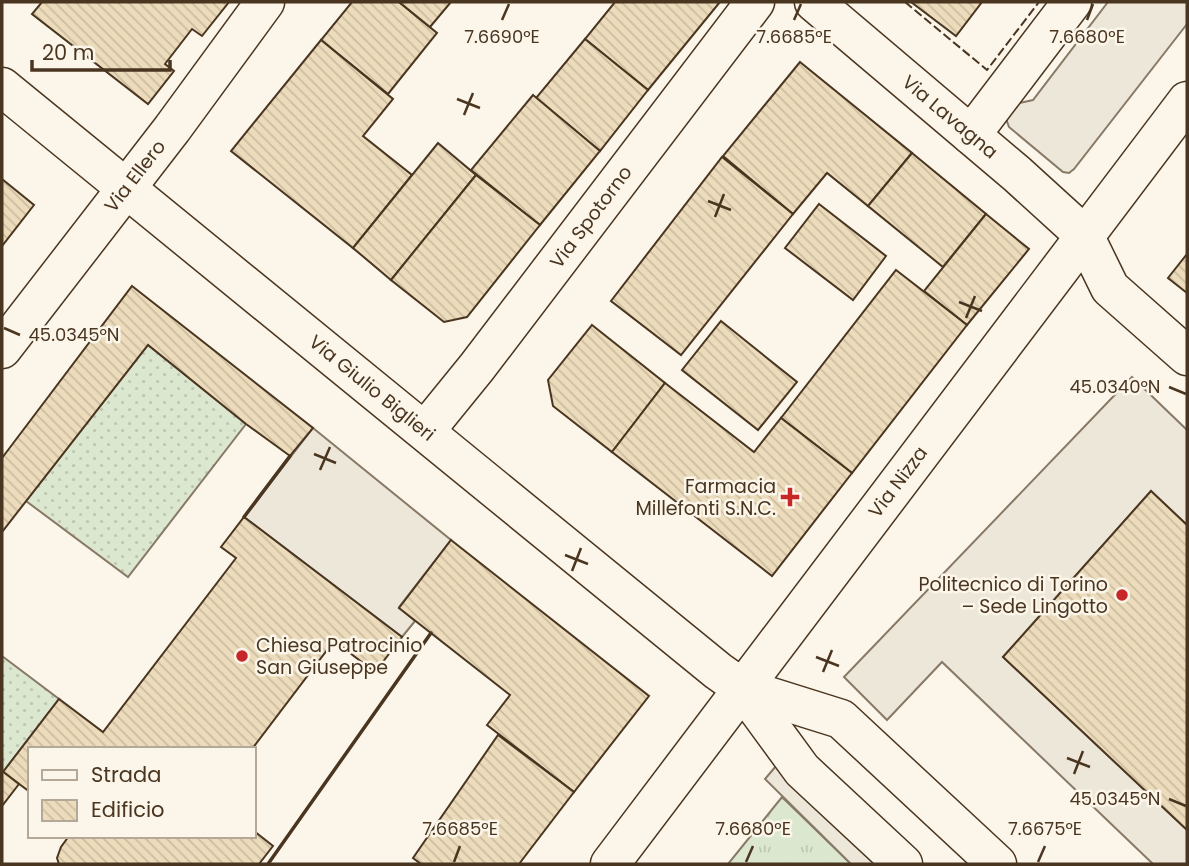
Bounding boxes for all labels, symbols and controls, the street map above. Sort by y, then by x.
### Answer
text: 7.6690°E [464,24,540,49]
text: 7.6685°E [756,24,832,49]
text: 7.6680°E [1049,24,1125,49]
scale bar [32,28,170,72]
text: 20 m [42,38,95,67]
street label: Via Lavagna [896,69,1004,165]
street label: Via Ellero [98,134,172,218]
street label: Via Spotorno [543,160,639,274]
text: 45.0345°N [29,322,119,347]
street label: Via Giulio Biglieri [303,329,441,447]
text: 45.0340°N [1070,374,1160,399]
street label: Via Nizza [862,440,934,524]
place label: Farmacia Millefonti S.N.C. [635,473,776,522]
marker: Farmacia Millefonti S.N.C. [782,489,798,505]
place label: Politecnico di Torino – Sede Lingotto [919,571,1108,620]
marker: Politecnico di Torino – Sede Lingotto [1114,587,1130,603]
place label: Chiesa Patrocinio San Giuseppe [256,632,422,681]
marker: Chiesa Patrocinio San Giuseppe [234,648,250,664]
legend [28,747,256,838]
text: Strada [91,760,161,789]
text: 45.0345°N [1070,786,1160,811]
text: Edificio [91,795,165,824]
text: 7.6685°E [422,816,498,841]
text: 7.6680°E [715,816,791,841]
text: 7.6675°E [1008,816,1082,841]

